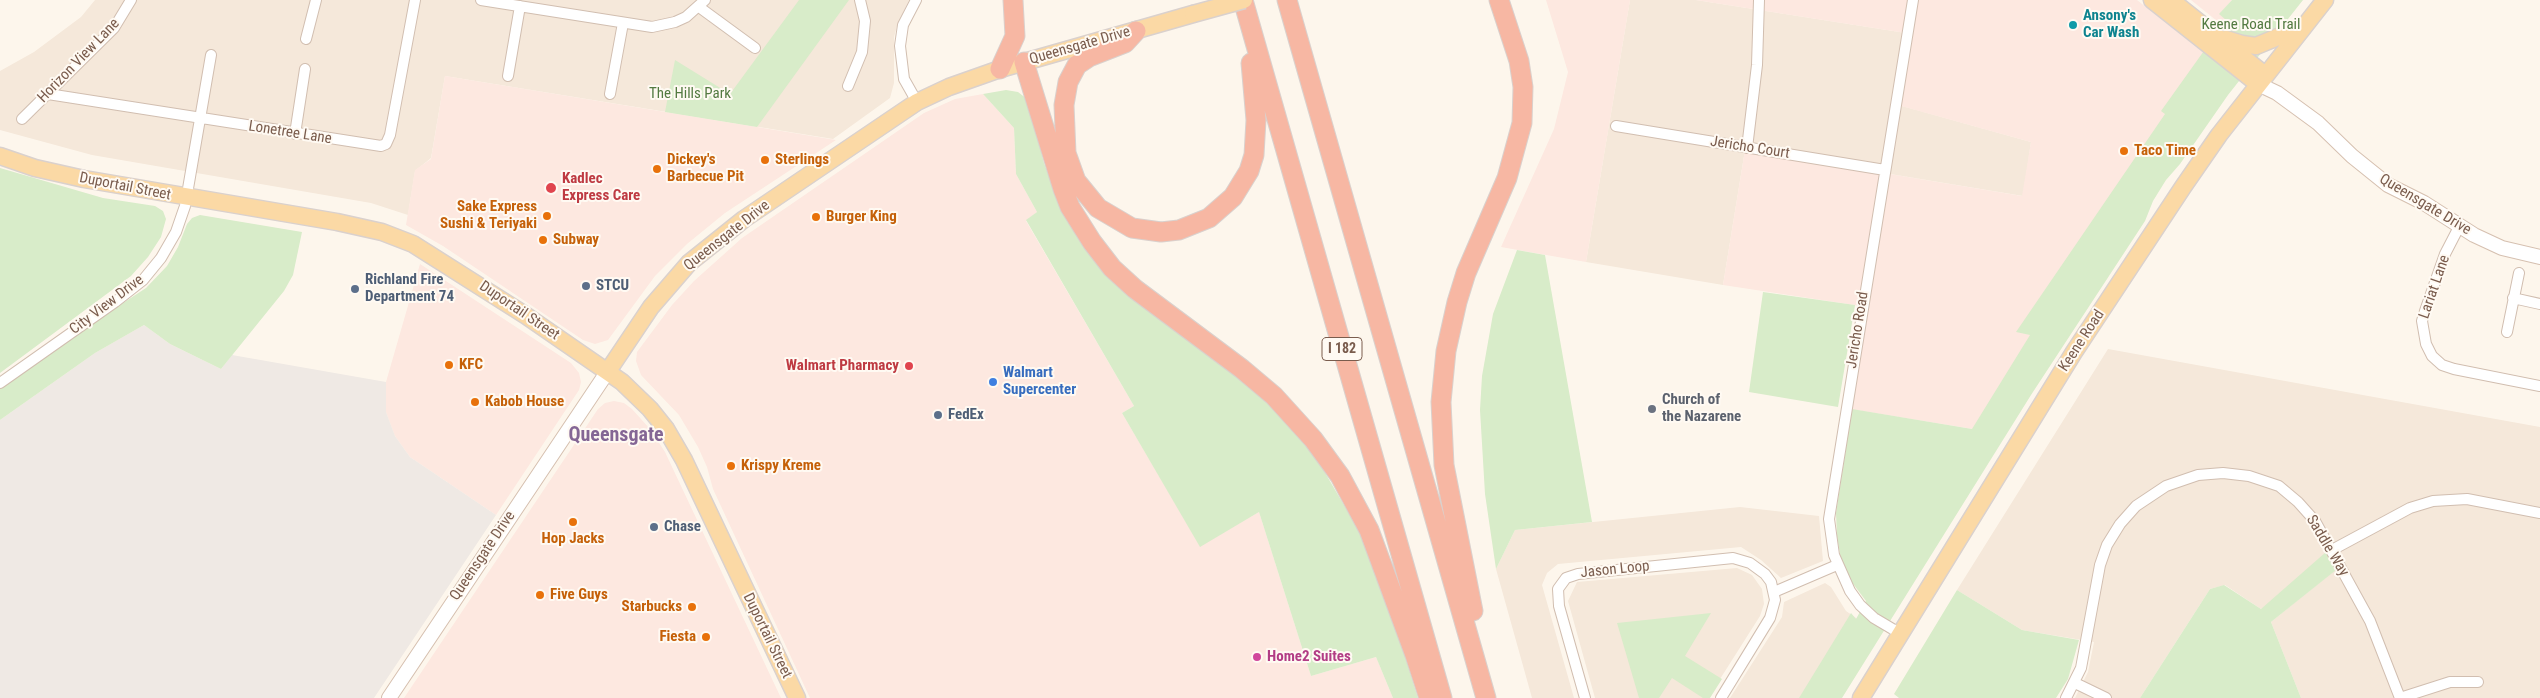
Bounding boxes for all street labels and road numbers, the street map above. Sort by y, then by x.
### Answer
street label: Horizon View Lane [34,15,124,107]
street label: Queensgate Drive [1028,23,1132,69]
street label: Lonetree Lane [247,118,333,148]
street label: Jericho Court [1709,133,1791,163]
street label: Duportail Street [78,169,172,205]
street label: Queensgate Drive [2376,171,2474,239]
street label: Queensgate Drive [681,197,773,275]
street label: Lariat Lane [2416,253,2454,321]
street label: City View Drive [66,271,148,339]
street label: Duportail Street [476,278,562,344]
street label: Jericho Road [1843,290,1873,370]
street label: Keene Road [2055,307,2109,375]
road number: I 182 [1322,338,1362,360]
street label: Queensgate Drive [447,508,519,604]
street label: Saddle Way [2302,512,2352,580]
street label: Jason Loop [1580,557,1650,583]
street label: Duportail Street [739,590,795,682]

